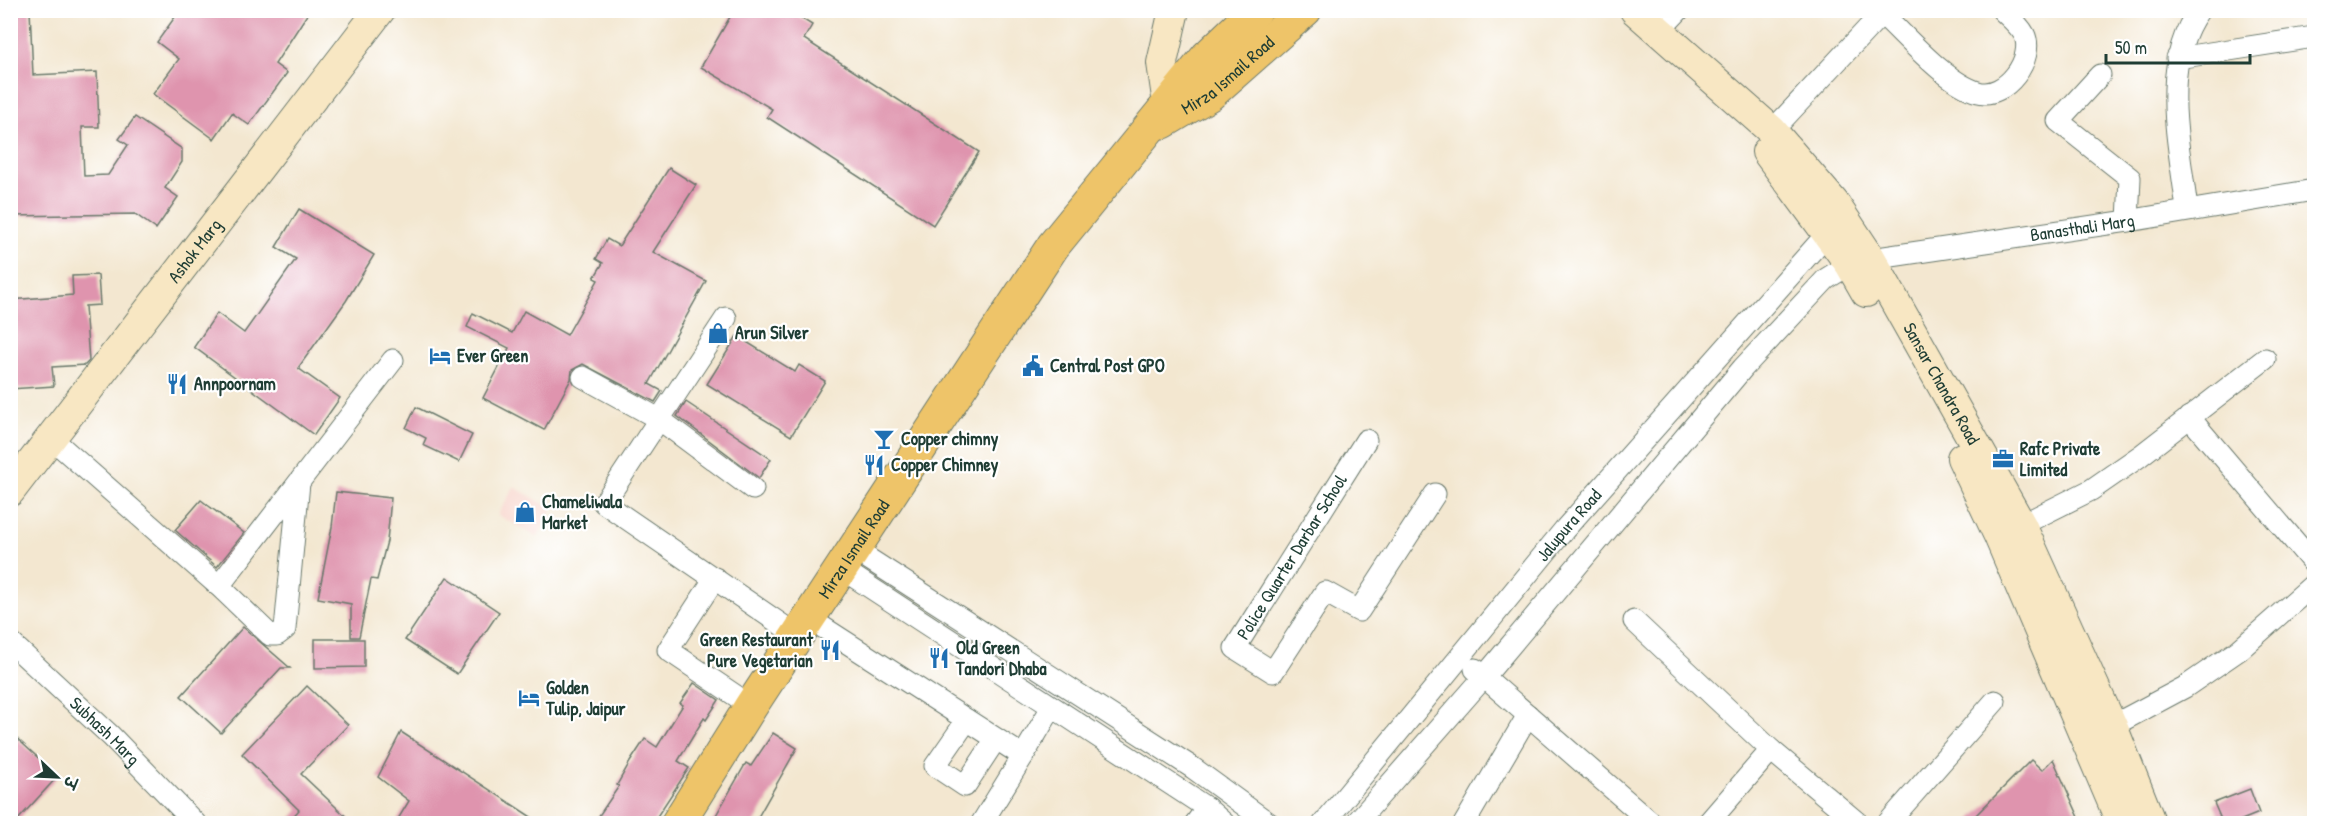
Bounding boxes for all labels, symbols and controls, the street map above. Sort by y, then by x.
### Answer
scale bar [2106,27,2250,65]
street label: Mirza Ismail Road [1176,30,1279,120]
text: 50 m [2115,35,2147,60]
street label: Banasthali Marg [2029,207,2136,247]
street label: Ashok Marg [162,213,227,288]
street label: Sansar Chandra Road [1897,318,1986,449]
place label: Arun Silver [735,320,809,345]
shop icon: Arun Silver [706,321,730,345]
place label: Ever Green [457,343,528,368]
hotel icon: Ever Green [428,344,452,368]
place label: Central Post GPO [1050,353,1165,378]
public building icon: Central Post GPO [1021,354,1045,378]
place label: Annpoornam [194,371,276,397]
restaurant icon: Annpoornam [165,372,189,396]
place label: Copper chimny [901,426,999,452]
bar icon: Copper chimny [872,427,896,451]
place label: Rafc Private Limited [2020,436,2101,482]
office icon: Rafc Private Limited [1991,447,2015,471]
place label: Copper Chimney [891,452,999,478]
restaurant icon: Copper Chimney [862,453,886,477]
street label: Police Quarter Darbar School [1230,469,1353,644]
street label: Jalupura Road [1530,483,1607,566]
place label: Chameliwala Market [542,489,623,535]
street label: Mirza Ismail Road [812,494,895,603]
shop icon: Chameliwala Market [513,500,537,524]
place label: Green Restaurant Pure Vegetarian [700,627,814,674]
place label: Old Green Tandori Dhaba [955,635,1048,681]
restaurant icon: Green Restaurant Pure Vegetarian [818,638,842,662]
restaurant icon: Old Green Tandori Dhaba [927,646,951,670]
place label: Golden Tulip, Jaipur [545,675,626,722]
hotel icon: Golden Tulip, Jaipur [517,686,541,710]
street label: Subhash Marg [64,691,146,771]
north arrow [27,747,87,807]
text: उ [58,772,84,793]

